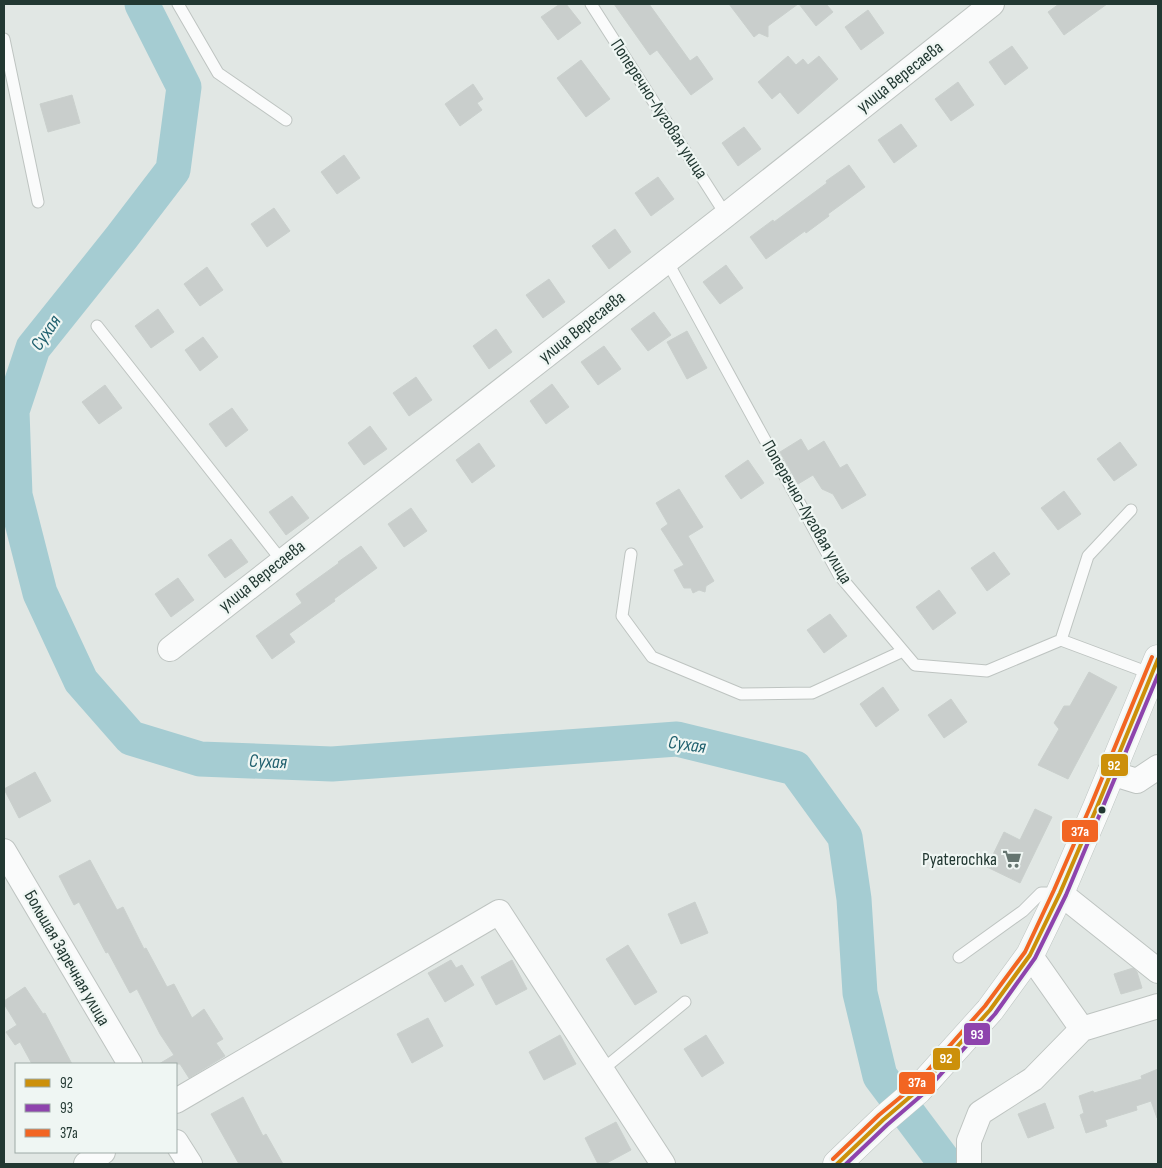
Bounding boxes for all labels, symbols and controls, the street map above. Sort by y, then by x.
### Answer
street label: Поперечно-Луговая улица [606,35,712,183]
street label: улица Вересаева [853,37,947,117]
street label: улица Вересаева [535,287,629,367]
water label: Сухая [26,310,67,355]
street label: Поперечно-Луговая улица [757,436,857,588]
street label: улица Вересаева [215,536,309,616]
water label: Сухая [667,731,708,759]
water label: Сухая [249,750,288,774]
line badge: 92 [1100,753,1129,777]
text: 92 [1108,757,1120,774]
unlabelled marker [1097,805,1107,815]
line badge: 37а [1061,819,1099,843]
text: 37а [1071,823,1089,840]
supermarket icon: Pyaterochka [1001,848,1023,870]
place label: Pyaterochka [922,849,997,870]
street label: Большая Заречная улица [20,886,114,1030]
line badge: 93 [963,1022,991,1046]
text: 93 [971,1026,983,1043]
line badge: 92 [932,1047,961,1071]
text: 92 [940,1050,952,1067]
legend [15,1063,178,1153]
line badge: 37а [898,1071,936,1095]
text: 92 [60,1074,73,1093]
text: 37а [908,1074,926,1091]
text: 93 [60,1099,73,1118]
text: 37а [60,1124,78,1143]

